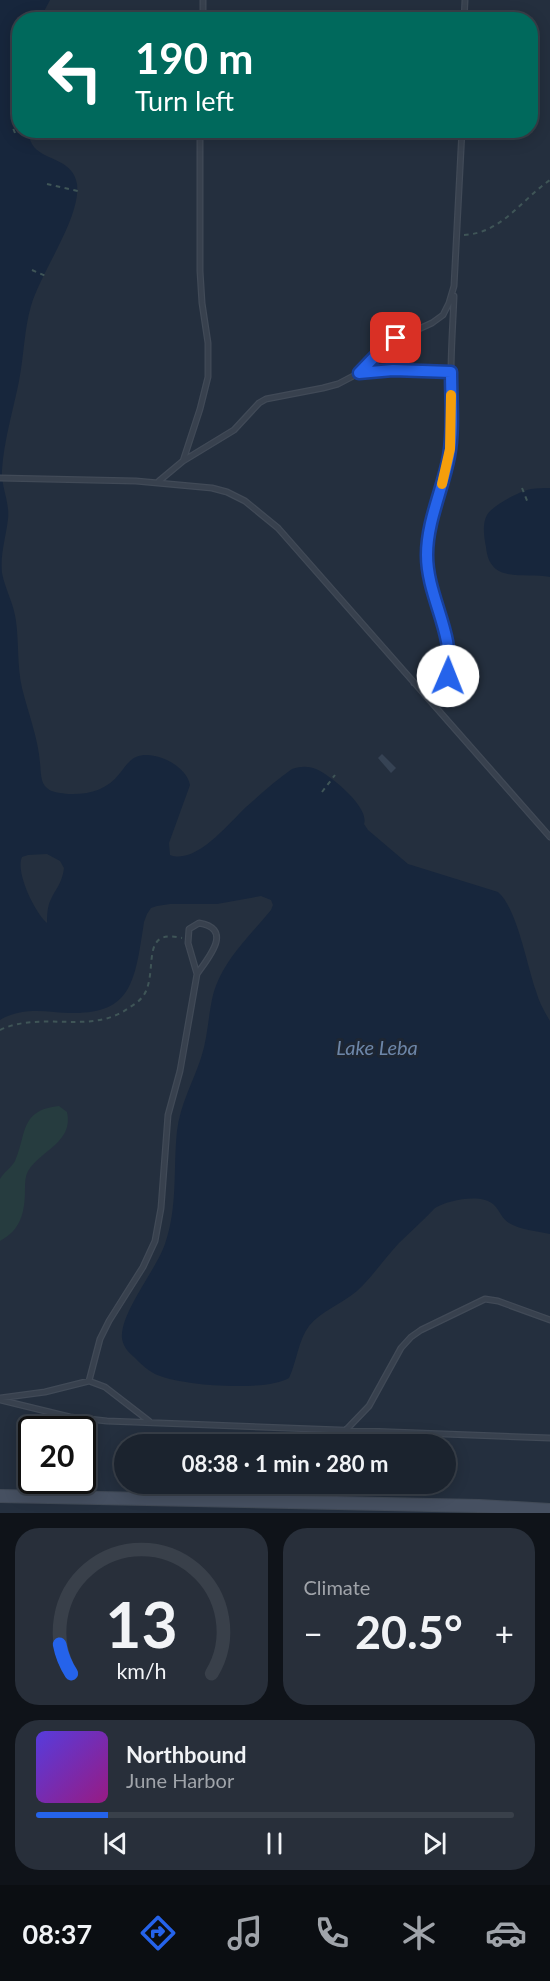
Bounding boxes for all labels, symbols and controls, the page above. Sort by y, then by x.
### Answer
text: 190 m [135,33,253,83]
icon: left [36,36,114,114]
text: Turn left [135,84,234,117]
pin [370,312,421,363]
icon: arrive [379,321,412,354]
position arrow [416,644,480,708]
water label: Lake Leba [336,1035,418,1059]
speed limit sign: 20 [18,1416,96,1494]
text: 08:38 · 1 min · 280 m [182,1450,388,1477]
text: Climate [304,1575,370,1599]
text: 13 [105,1586,177,1661]
text: 20.5° [355,1605,463,1659]
text: − [304,1613,323,1653]
text: + [495,1613,514,1653]
text: km/h [116,1658,166,1684]
text: Northbound [126,1741,246,1768]
text: June Harbor [126,1768,234,1792]
icon: previous [99,1827,132,1860]
icon: pause [258,1827,291,1860]
icon: next [418,1827,451,1860]
icon: directions [137,1912,179,1954]
icon: music [224,1912,266,1954]
icon: phone [311,1912,353,1954]
icon: climate [398,1912,440,1954]
icon: car [485,1912,527,1954]
text: 08:37 [23,1917,92,1950]

